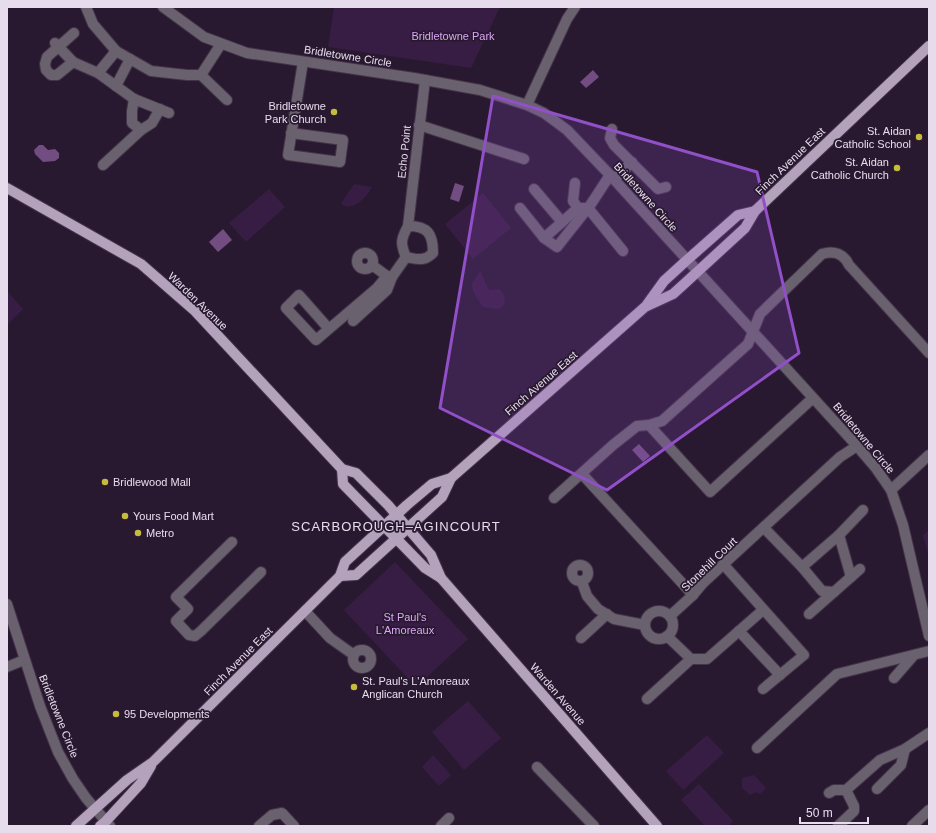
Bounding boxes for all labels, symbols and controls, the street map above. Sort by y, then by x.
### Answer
park label: Bridletowne Park [411,30,495,42]
street label: Bridletowne Circle [303,43,393,69]
place label: Bridletowne Park Church [265,100,326,125]
marker: Bridletowne Park Church [329,107,339,117]
street label: Echo Point [395,125,413,179]
street label: Finch Avenue East [753,125,827,197]
place label: St. Aidan Catholic School [835,125,911,150]
marker: St. Aidan Catholic School [914,132,924,142]
place label: St. Aidan Catholic Church [811,156,889,181]
street label: Bridletowne Circle [612,160,680,234]
marker: St. Aidan Catholic Church [892,163,902,173]
street label: Warden Avenue [166,270,230,332]
street label: Finch Avenue East [503,348,579,418]
street label: Bridletowne Circle [831,400,897,476]
place label: Bridlewood Mall [113,476,191,488]
marker: Bridlewood Mall [100,477,110,487]
place label: Yours Food Mart [133,510,214,522]
marker: Yours Food Mart [120,511,130,521]
district label: SCARBOROUGH–AGINCOURT [291,519,501,534]
place label: Metro [146,527,174,539]
marker: Metro [133,528,143,538]
street label: Stonehill Court [679,535,739,593]
park label: St Paul's L'Amoreaux [376,611,435,636]
street label: Finch Avenue East [201,624,275,698]
street label: Warden Avenue [528,661,588,727]
street label: Bridletowne Circle [37,673,81,759]
place label: St. Paul's L'Amoreaux Anglican Church [362,675,470,700]
marker: St. Paul's L'Amoreaux Anglican Church [349,682,359,692]
place label: 95 Developments [124,708,210,720]
marker: 95 Developments [111,709,121,719]
scale bar [800,799,868,825]
text: 50 m [806,806,833,820]

